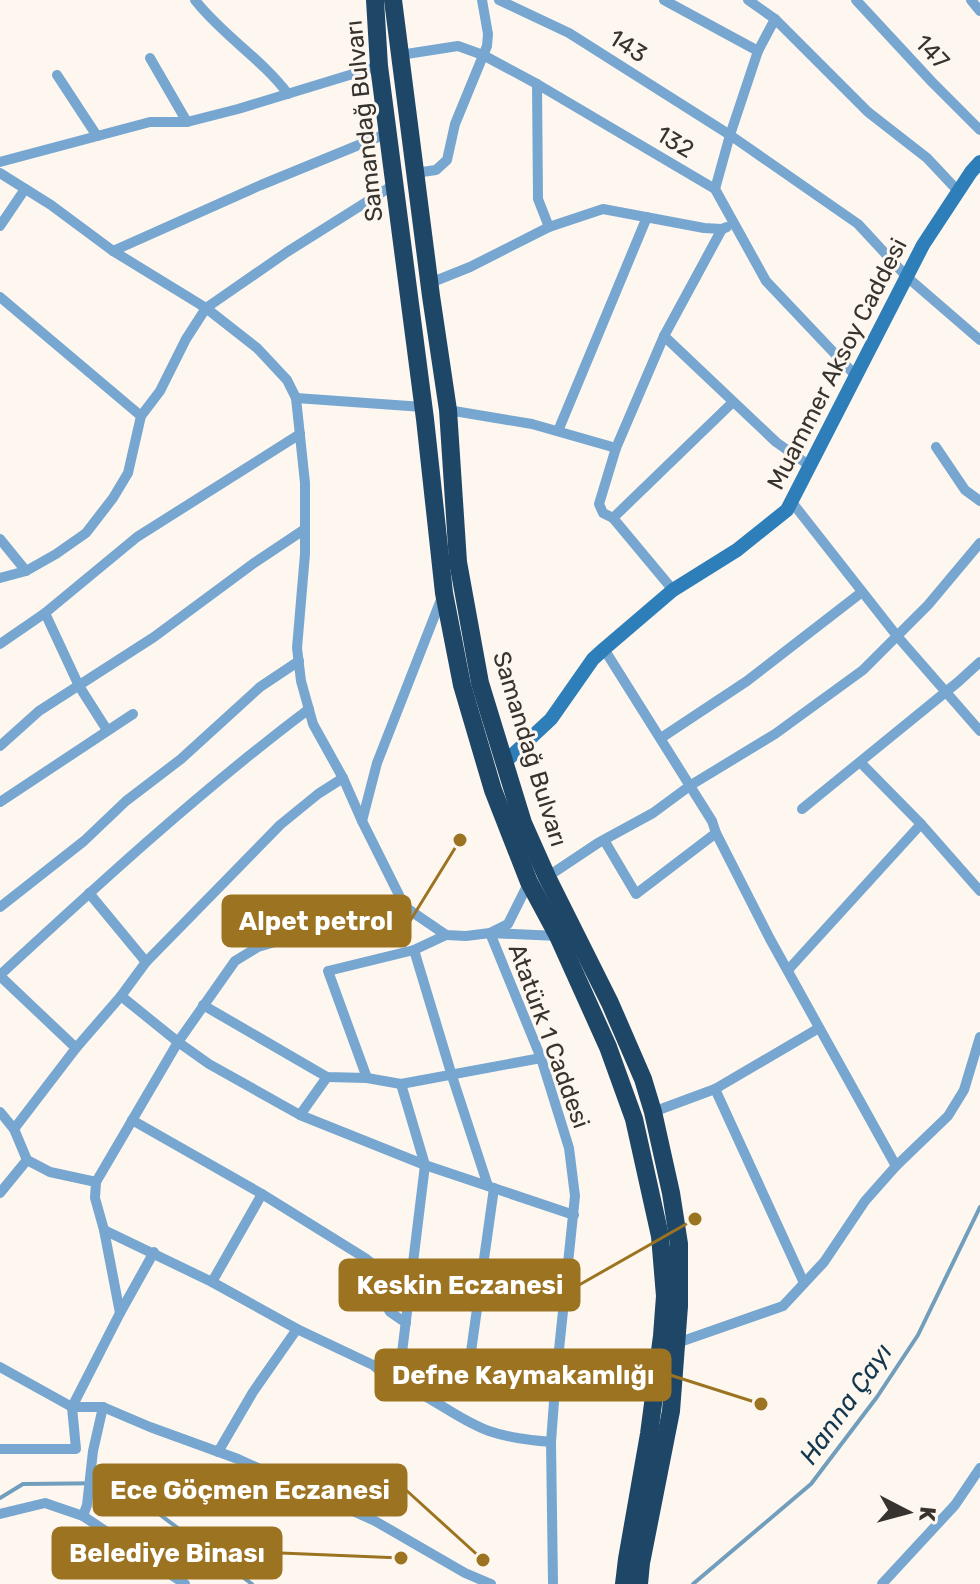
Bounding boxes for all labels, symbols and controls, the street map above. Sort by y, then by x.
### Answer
street label: Samandağ Bulvarı [340,19,388,223]
street label: 143 [604,24,652,68]
street label: 147 [909,29,955,75]
street label: 132 [651,120,699,164]
street label: Muammer Aksoy Caddesi [761,234,913,494]
street label: Samandağ Bulvarı [487,648,573,850]
callout: Alpet petrol [223,896,410,946]
text: Alpet petrol [239,906,393,937]
street label: Atatürk 1 Caddesi [503,940,595,1132]
callout: Keskin Eczanesi [340,1260,579,1310]
text: Keskin Eczanesi [357,1270,563,1301]
water label: Hanna Çayı [793,1338,899,1470]
callout: Defne Kaymakamlığı [376,1350,670,1400]
text: Defne Kaymakamlığı [392,1360,654,1391]
callout: Ece Göçmen Eczanesi [94,1465,406,1515]
north arrow [868,1472,948,1552]
text: Ece Göçmen Eczanesi [110,1475,390,1506]
text: K [913,1505,942,1523]
callout: Belediye Binası [53,1528,281,1578]
text: Belediye Binası [69,1538,265,1569]

